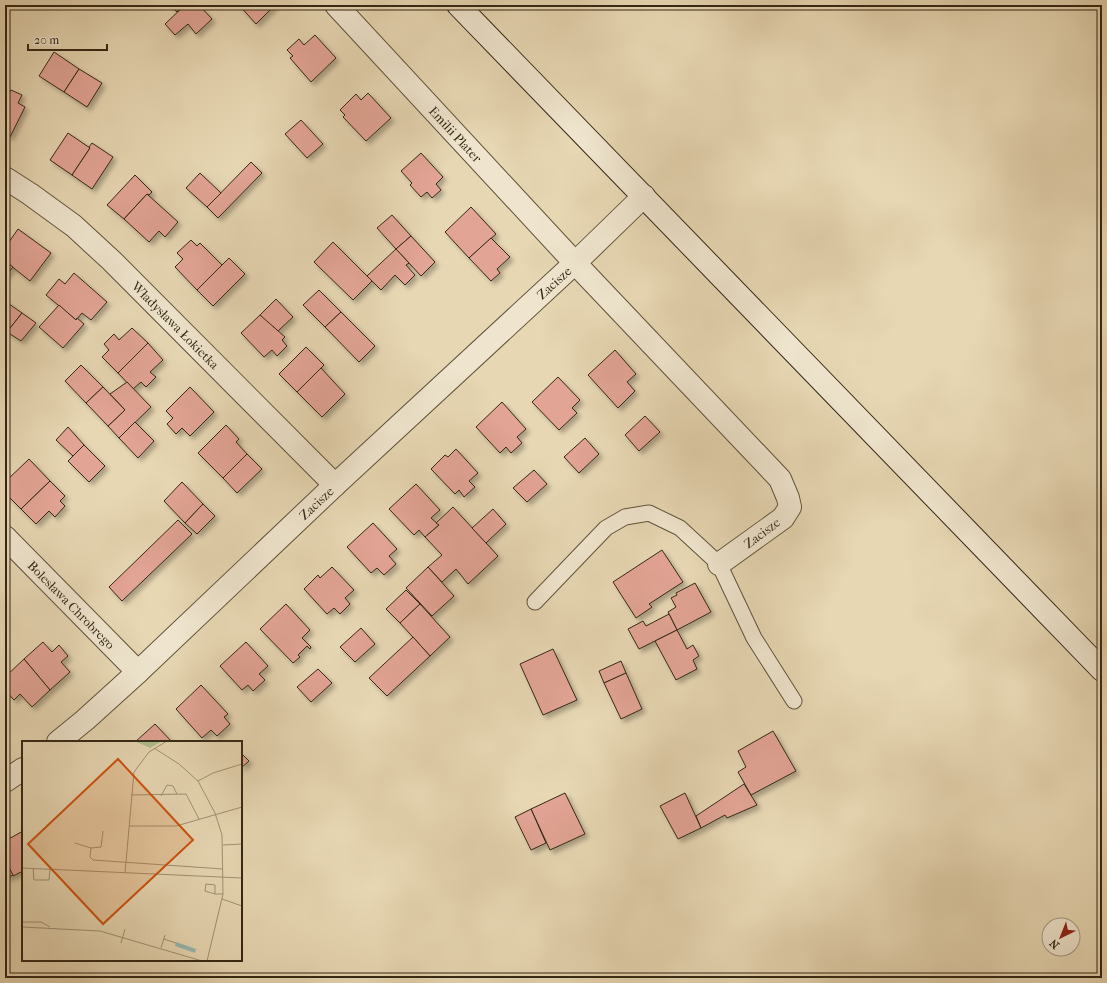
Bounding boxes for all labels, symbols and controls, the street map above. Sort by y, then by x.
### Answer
scale bar [28,26,107,52]
text: 20 m [34,33,59,47]
street label: Emilii Plater [426,103,485,166]
street label: Zacisze [533,263,575,302]
street label: Władysława Łokietka [128,277,223,373]
street label: Zacisze [296,483,337,523]
street label: Zacisze [741,514,783,551]
street label: Bolesława Chrobrego [25,558,119,652]
inset map [22,741,242,961]
north arrow [1041,917,1081,957]
text: N [1047,936,1062,952]

